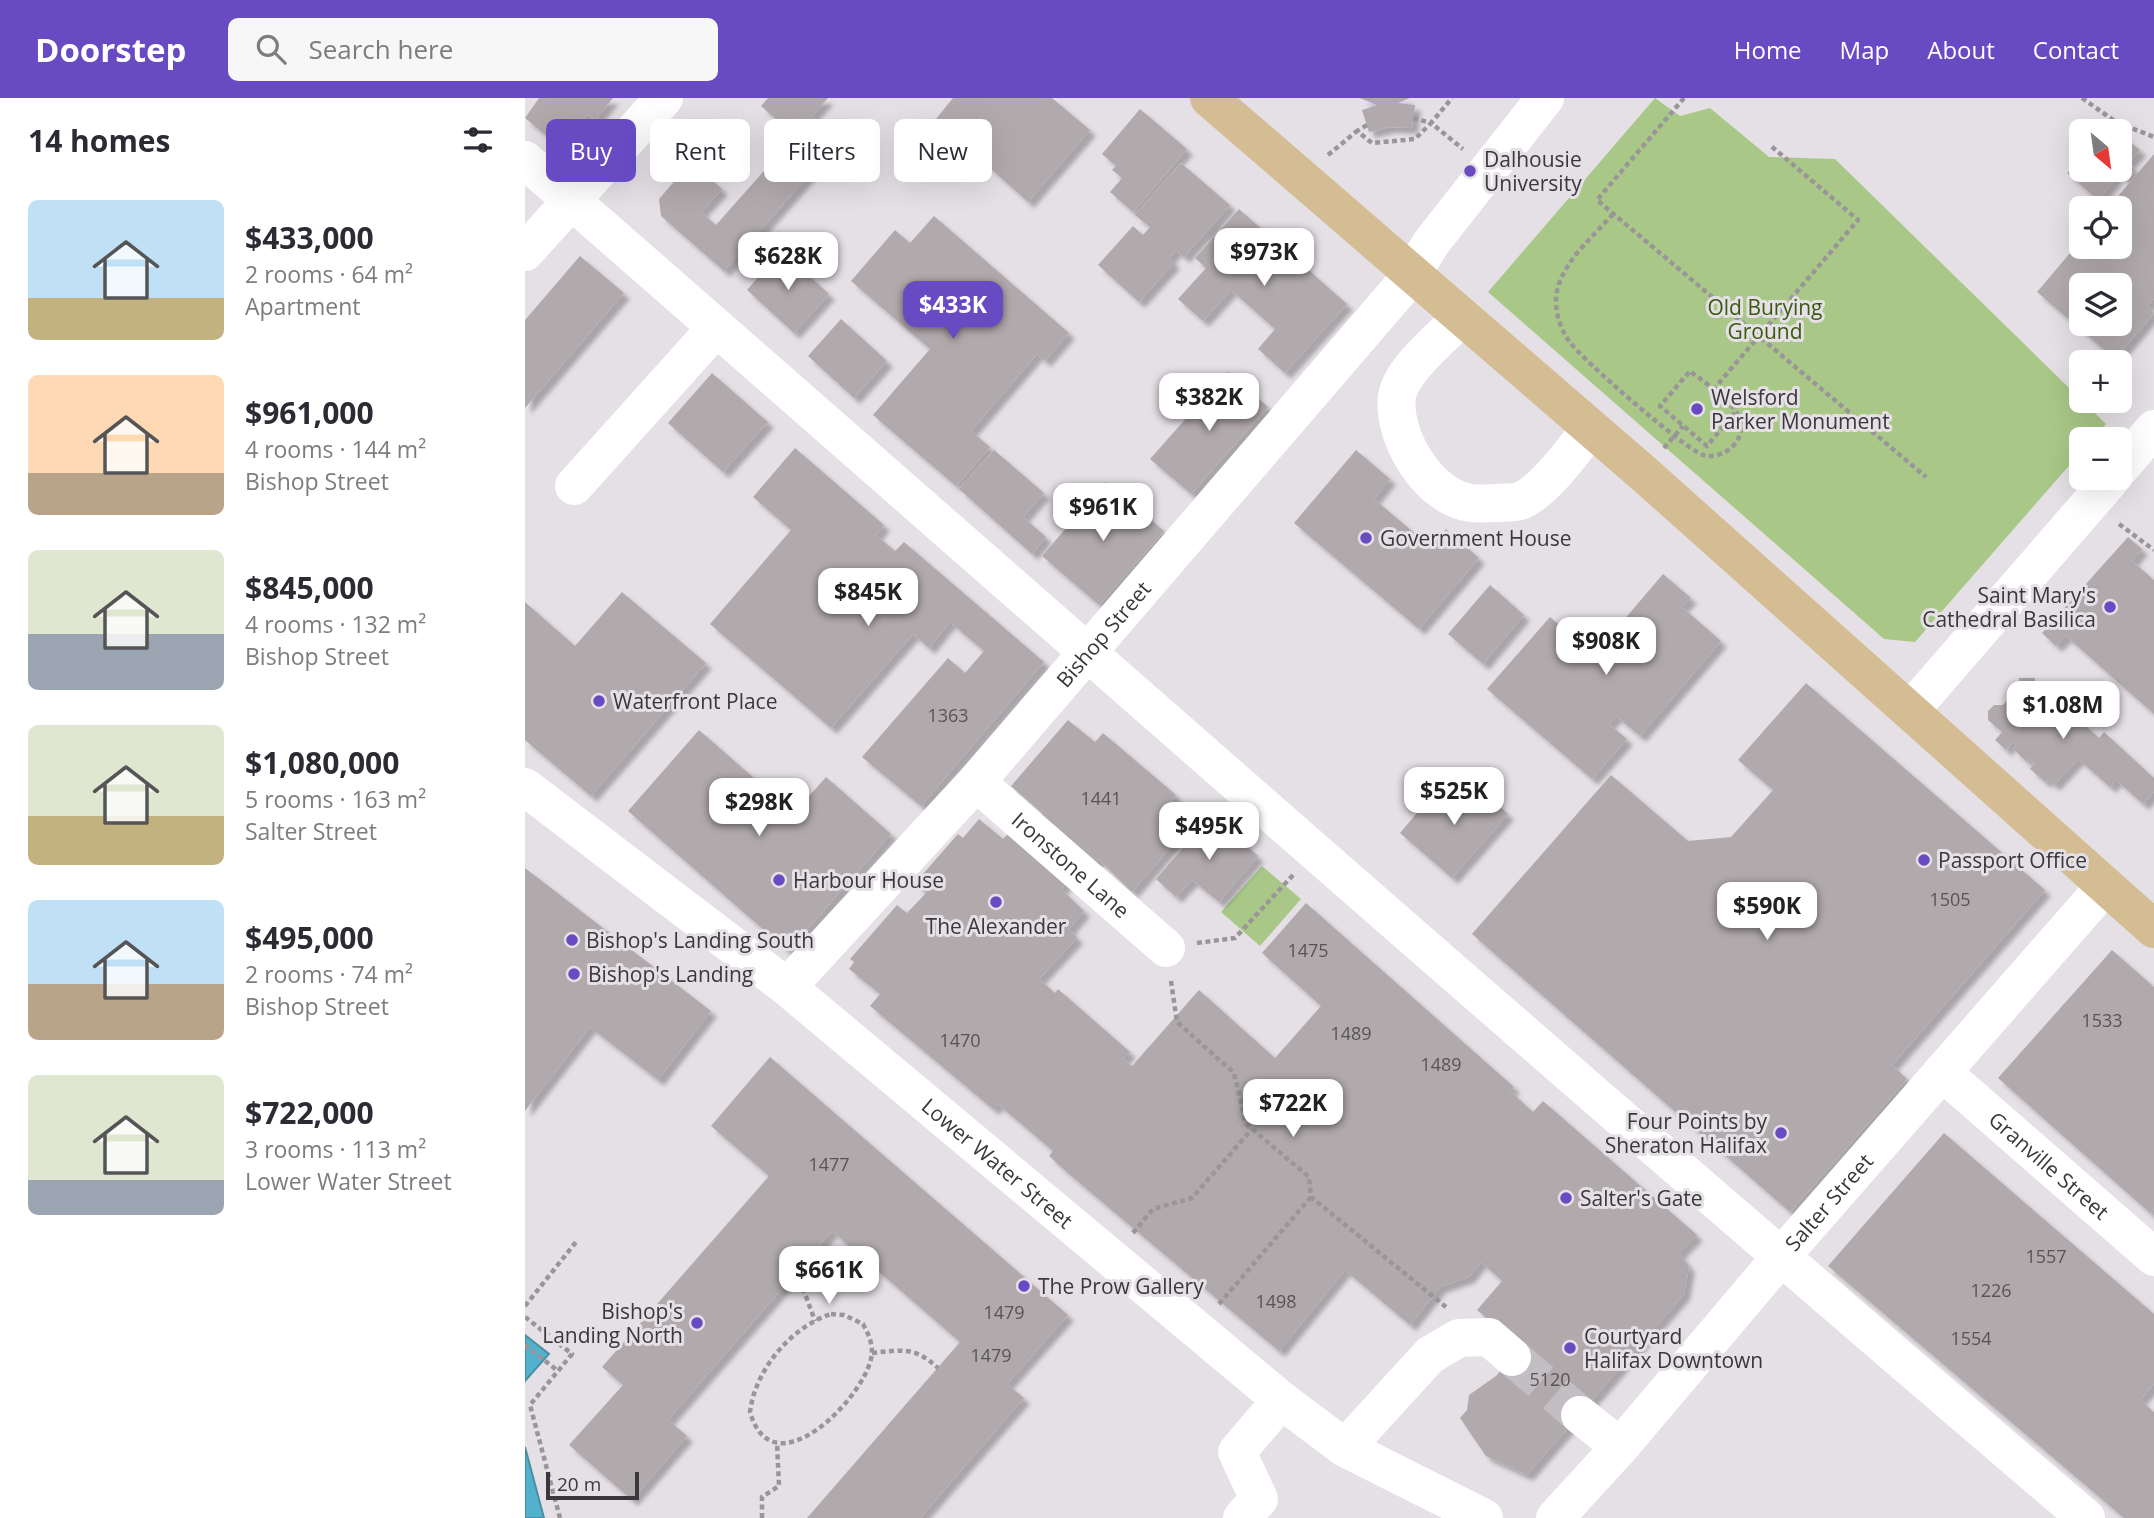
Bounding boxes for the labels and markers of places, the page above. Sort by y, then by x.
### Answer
place label: Dalhousie University [1484,145,1582,197]
marker: Dalhousie University [1462,163,1478,179]
pin: $973K [1215,228,1313,288]
pin: $628K [739,232,837,292]
pin: $433K [904,282,1002,341]
pin: $382K [1160,374,1258,433]
place label: Welsford Parker Monument [1711,383,1890,435]
marker: Welsford Parker Monument [1689,401,1705,417]
pin: $961K [1054,484,1152,543]
place label: Government House [1380,524,1572,552]
marker: Government House [1358,530,1374,546]
pin: $845K [819,568,917,628]
place label: Saint Mary's Cathedral Basilica [1922,581,2096,633]
marker: Saint Mary's Cathedral Basilica [2102,599,2118,615]
pin: $908K [1557,618,1655,677]
pin: $1.08M [2006,682,2120,741]
place label: Waterfront Place [613,687,777,715]
marker: Waterfront Place [591,693,607,709]
pin: $525K [1405,768,1503,827]
pin: $298K [710,778,808,838]
pin: $495K [1160,802,1258,862]
place label: Passport Office [1938,846,2087,874]
marker: Passport Office [1916,852,1932,868]
place label: Harbour House [793,866,944,894]
marker: Harbour House [771,872,787,888]
pin: $590K [1718,882,1816,942]
marker: The Alexander [988,894,1004,910]
place label: The Alexander [926,912,1067,940]
place label: Bishop's Landing South [586,926,814,954]
marker: Bishop's Landing South [564,932,580,948]
place label: Bishop's Landing [588,960,753,988]
marker: Bishop's Landing [566,966,582,982]
pin: $722K [1244,1080,1342,1139]
place label: Four Points by Sheraton Halifax [1605,1107,1767,1159]
marker: Four Points by Sheraton Halifax [1773,1125,1789,1141]
place label: Salter's Gate [1580,1184,1703,1212]
marker: Salter's Gate [1558,1190,1574,1206]
pin: $661K [780,1246,878,1306]
place label: The Prow Gallery [1038,1272,1204,1300]
marker: The Prow Gallery [1016,1278,1032,1294]
place label: Bishop's Landing North [542,1297,683,1349]
marker: Bishop's Landing North [689,1315,705,1331]
place label: Courtyard Halifax Downtown [1584,1322,1763,1374]
marker: Courtyard Halifax Downtown [1562,1340,1578,1356]

